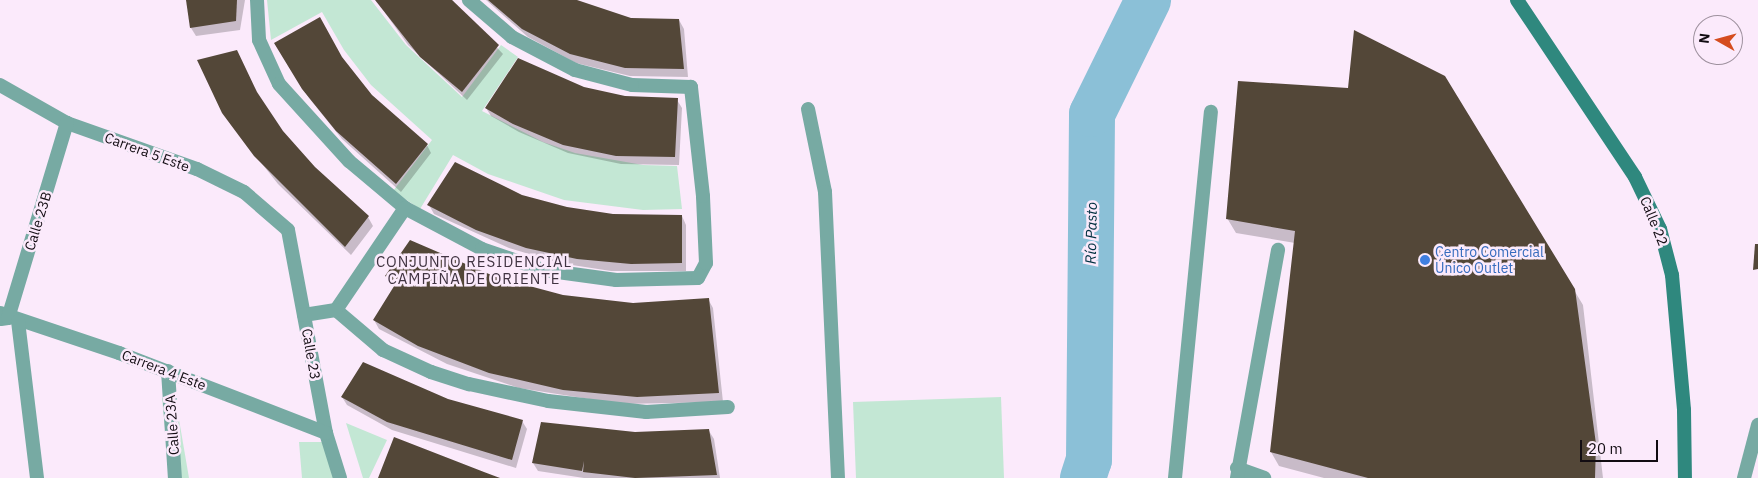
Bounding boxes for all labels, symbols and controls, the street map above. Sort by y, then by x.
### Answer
north arrow [1693,15,1743,65]
text: N [1695,32,1714,44]
street label: Carrera 5 Este [102,129,192,175]
street label: Calle 23B [21,190,55,252]
street label: Calle 22 [1637,194,1671,248]
water label: Río Pasto [1081,202,1101,264]
place label: Centro Comercial Único Outlet [1435,244,1544,276]
district label: CONJUNTO RESIDENCIAL CAMPIÑA DE ORIENTE [373,252,575,287]
marker: Centro Comercial Único Outlet [1419,254,1431,266]
street label: Calle 23 [298,327,324,381]
street label: Carrera 4 Este [119,346,209,394]
street label: Calle 23A [162,394,182,456]
scale bar [1583,430,1660,462]
text: 20 m [1588,439,1623,458]

